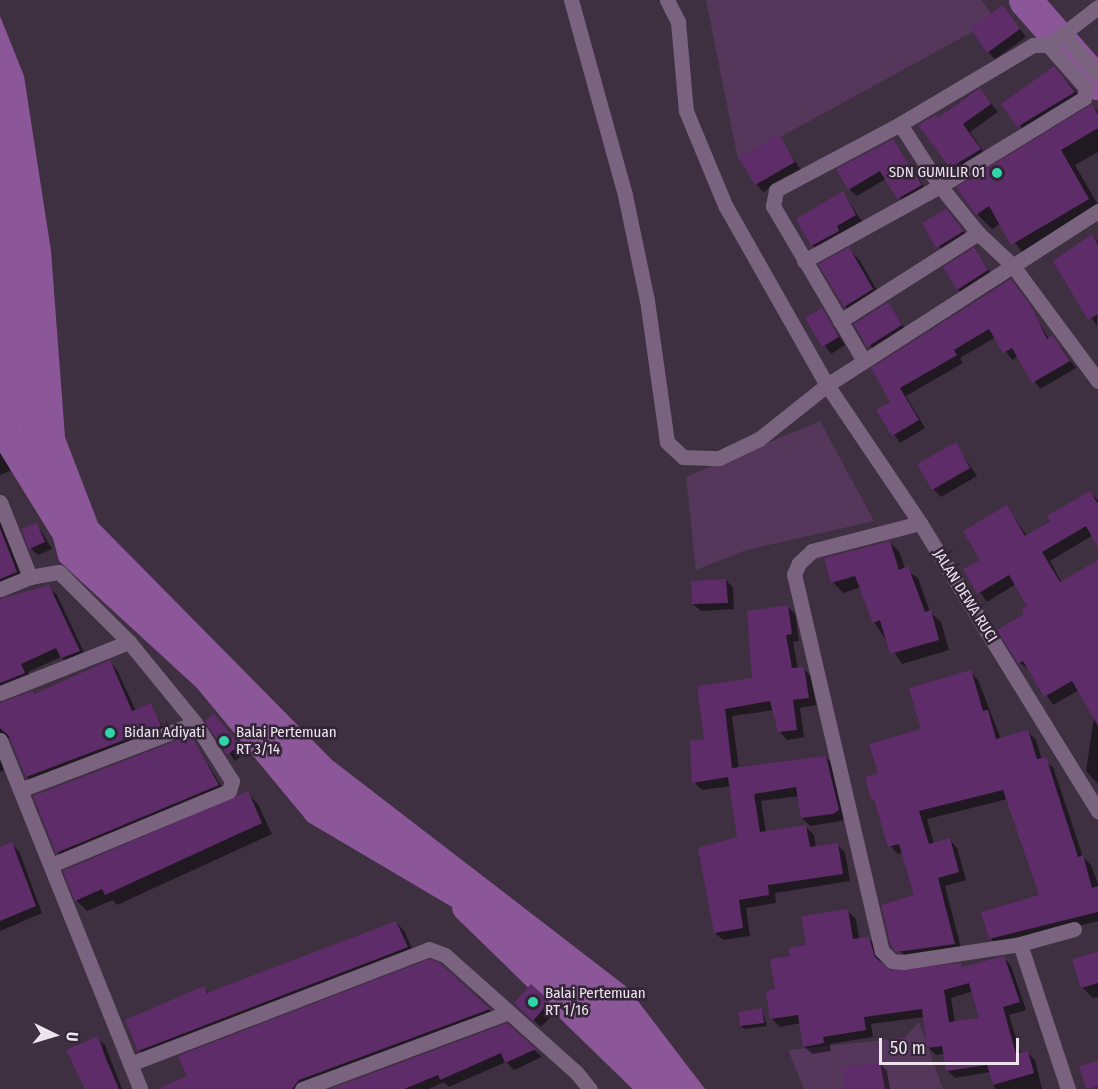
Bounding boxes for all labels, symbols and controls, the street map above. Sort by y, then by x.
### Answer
place label: SDN GUMILIR 01 [889,164,985,182]
marker: SDN GUMILIR 01 [990,166,1004,180]
street label: JALAN DEWA RUCI [929,546,1001,646]
place label: Balai Pertemuan RT 3/14 [236,723,337,758]
marker: Bidan Adiyati [101,724,119,742]
place label: Bidan Adiyati [124,724,205,742]
marker: Balai Pertemuan RT 3/14 [217,734,231,748]
place label: Balai Pertemuan RT 1/16 [545,984,646,1019]
marker: Balai Pertemuan RT 1/16 [526,995,540,1009]
north arrow [24,1005,84,1065]
scale bar [882,1026,1022,1064]
text: U [63,1031,82,1042]
text: 50 m [890,1037,926,1059]

